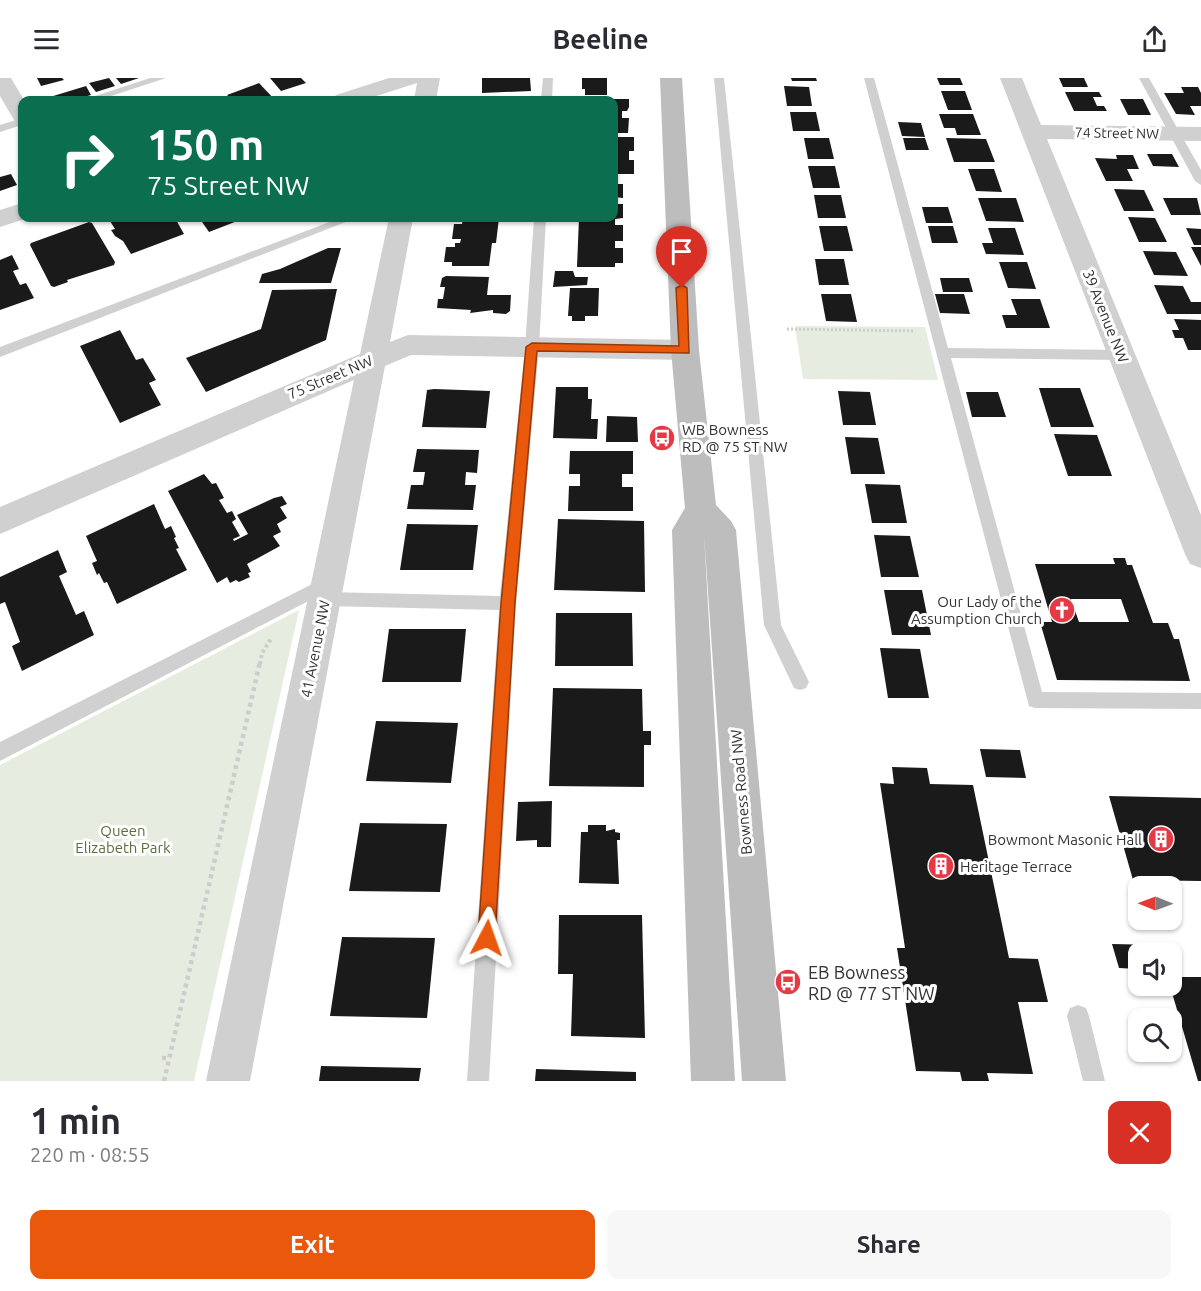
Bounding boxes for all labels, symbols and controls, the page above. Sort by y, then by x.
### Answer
icon: menu [30,23,63,56]
icon: share [1138,23,1171,56]
text: Beeline [552,24,649,54]
icon: right [48,120,126,198]
text: 150 m [147,121,264,168]
street label: 74 Street NW [1075,124,1159,142]
text: 75 Street NW [147,170,309,200]
pin [656,226,707,288]
icon: arrive [665,235,698,268]
street label: 39 Avenue NW [1080,267,1132,365]
street label: 75 Street NW [285,351,375,402]
place label: WB Bowness RD @ 75 ST NW [682,421,788,455]
bus stop icon: WB Bowness RD @ 75 ST NW [647,423,677,453]
place label: Our Lady of the Assumption Church [911,593,1042,627]
church icon: Our Lady of the Assumption Church [1047,595,1077,625]
street label: 41 Avenue NW [297,599,333,699]
street label: Bowness Road NW [727,728,755,855]
park label: Queen Elizabeth Park [75,822,171,856]
building icon: Bowmont Masonic Hall [1146,824,1176,854]
place label: Bowmont Masonic Hall [988,831,1142,848]
building icon: Heritage Terrace [926,851,956,881]
place label: Heritage Terrace [960,858,1072,875]
north arrow [1128,876,1182,930]
map controls [1128,876,1182,1062]
position arrow [455,906,519,970]
button: sound [1128,942,1182,996]
place label: EB Bowness RD @ 77 ST NW [808,962,935,1003]
bus stop icon: EB Bowness RD @ 77 ST NW [773,967,803,997]
button: search [1128,1008,1182,1062]
text: 1 min [30,1100,121,1141]
button: close [1108,1101,1171,1164]
text: 220 m · 08:55 [30,1143,150,1166]
button: Exit [30,1210,595,1279]
button: Share [607,1210,1171,1279]

